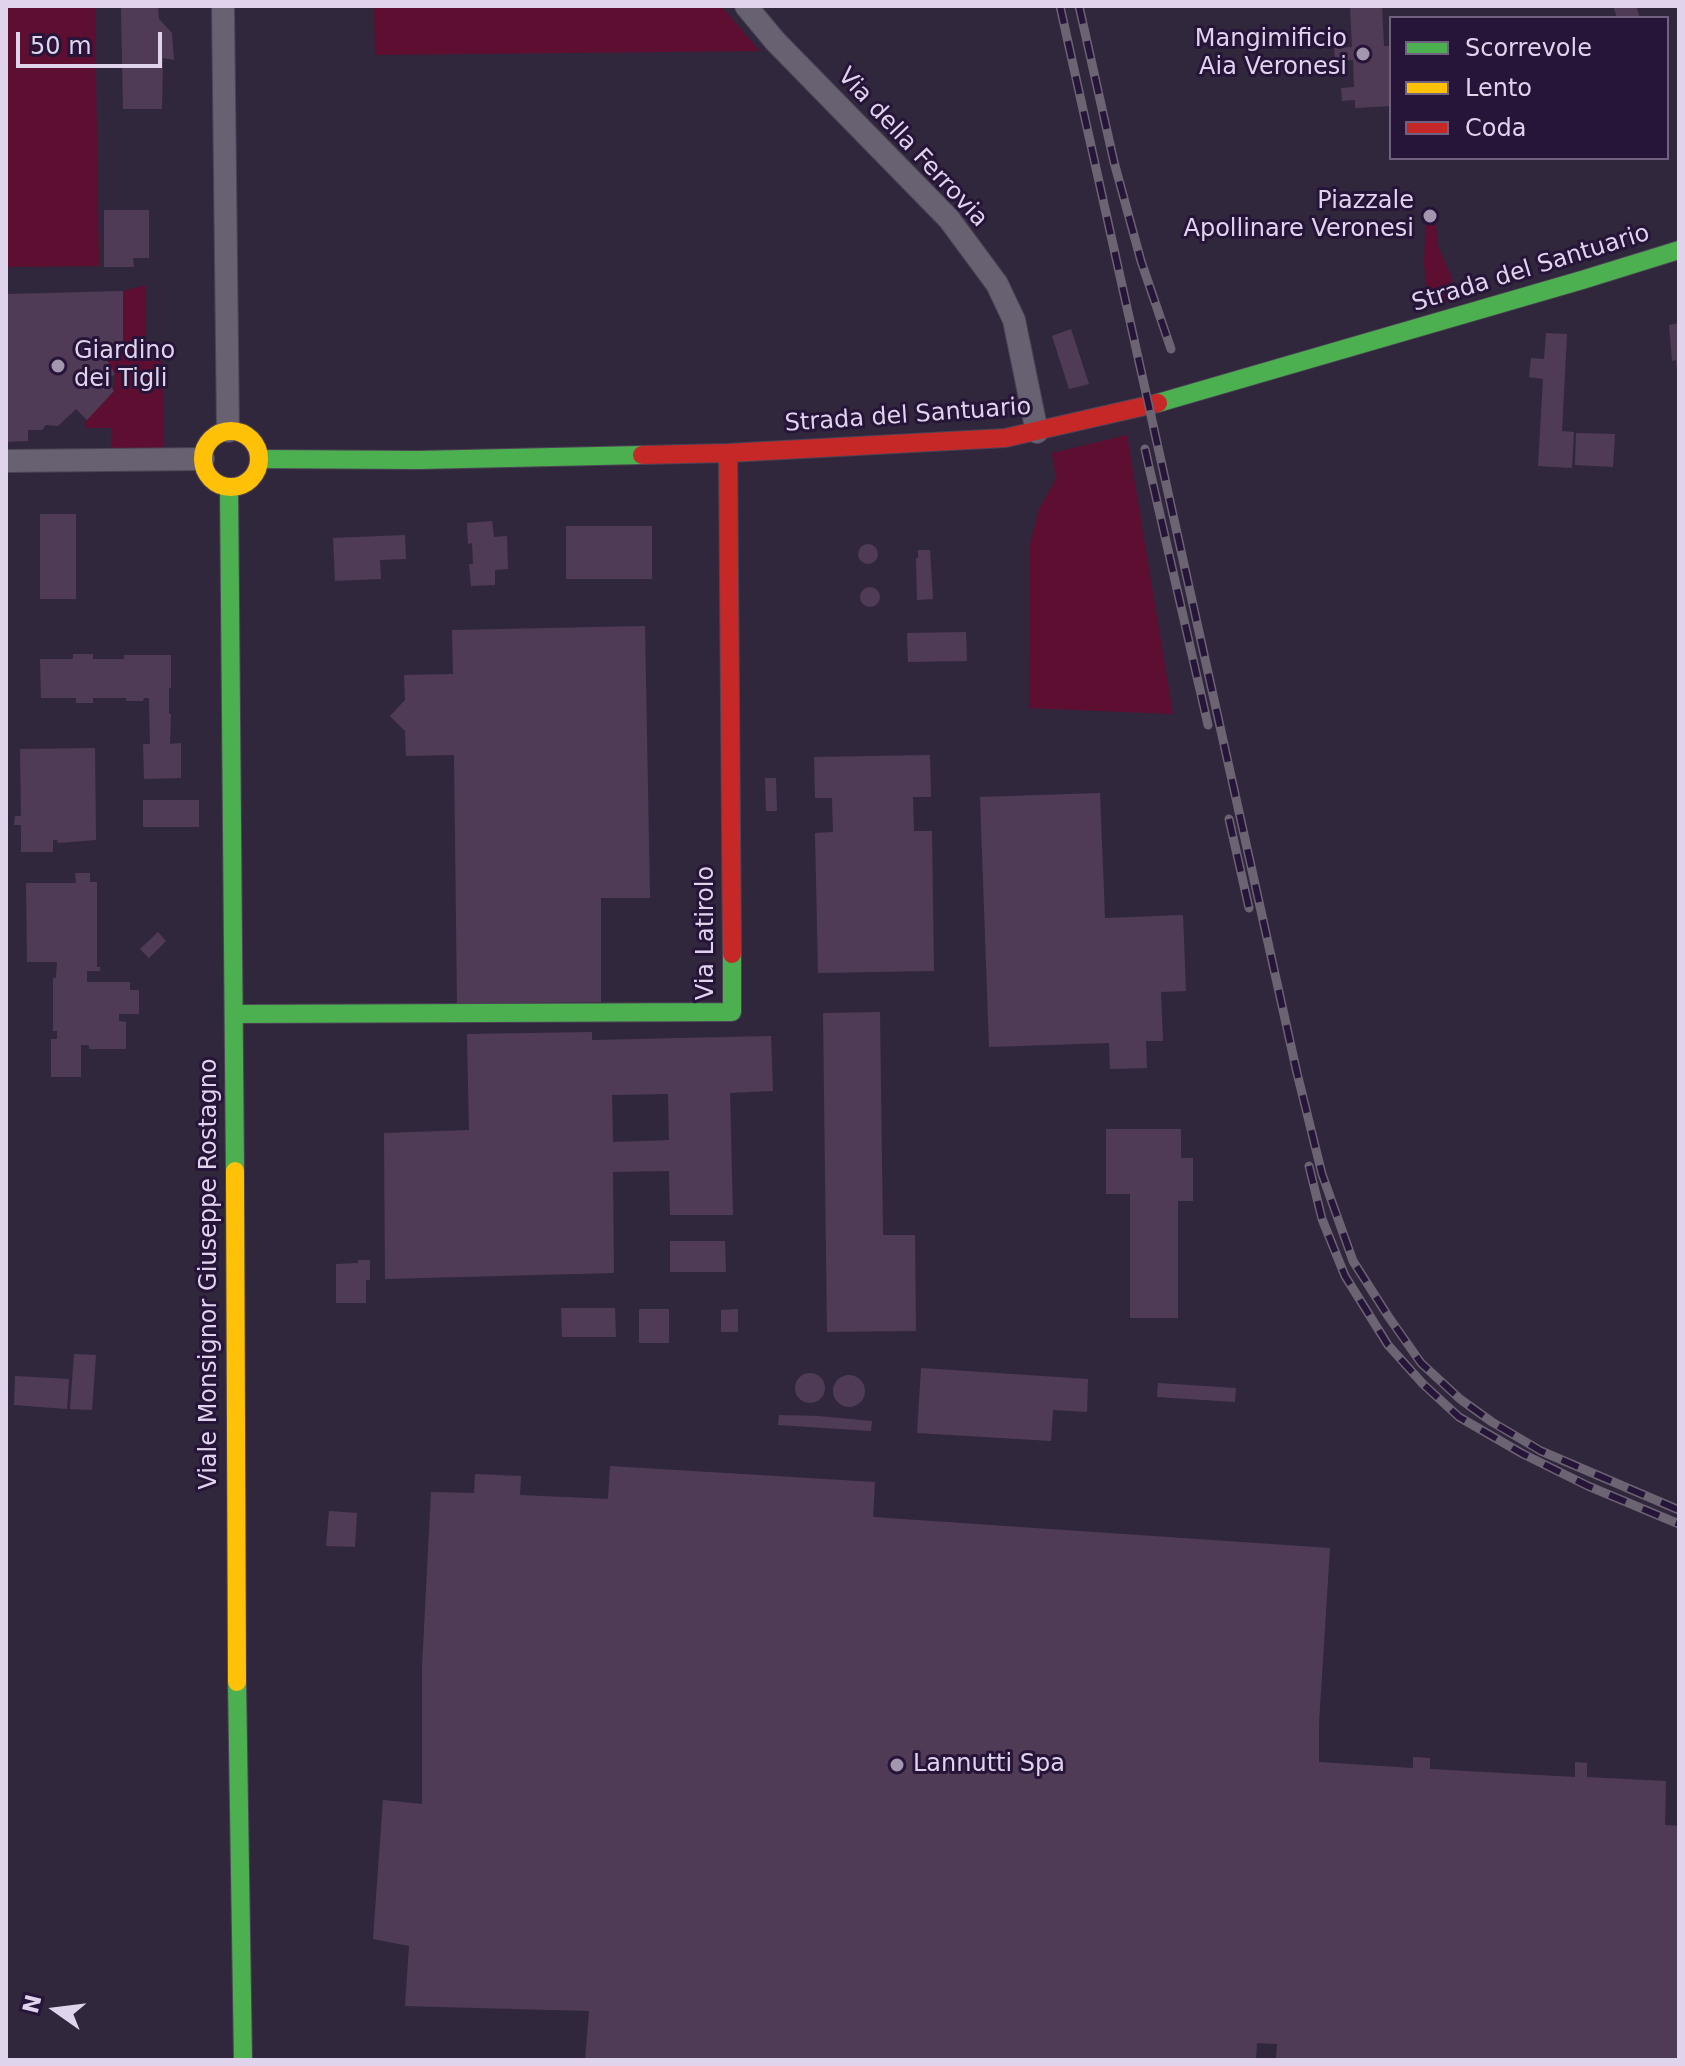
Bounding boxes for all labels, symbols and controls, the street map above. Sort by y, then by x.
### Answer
scale bar [20,16,166,66]
legend [1389,16,1669,160]
place label: Mangimificio Aia Veronesi [1195,26,1347,82]
text: 50 m [30,32,92,60]
text: Scorrevole [1465,34,1592,62]
marker: Mangimificio Aia Veronesi [1354,45,1372,63]
street label: Via della Ferrovia [831,63,993,233]
text: Lento [1465,74,1532,102]
text: Coda [1465,114,1526,142]
place label: Piazzale Apollinare Veronesi [1184,188,1414,244]
marker: Piazzale Apollinare Veronesi [1421,207,1439,225]
street label: Strada del Santuario [1409,219,1653,319]
place label: Giardino dei Tigli [74,338,175,394]
marker: Giardino dei Tigli [49,357,67,375]
street label: Strada del Santuario [784,393,1032,439]
street label: Via Latirolo [693,866,721,1000]
street label: Viale Monsignor Giuseppe Rostagno [196,1058,224,1490]
place label: Lannutti Spa [913,1751,1065,1779]
marker: Lannutti Spa [888,1756,906,1774]
north arrow [16,1970,96,2050]
text: N [18,1992,47,2016]

